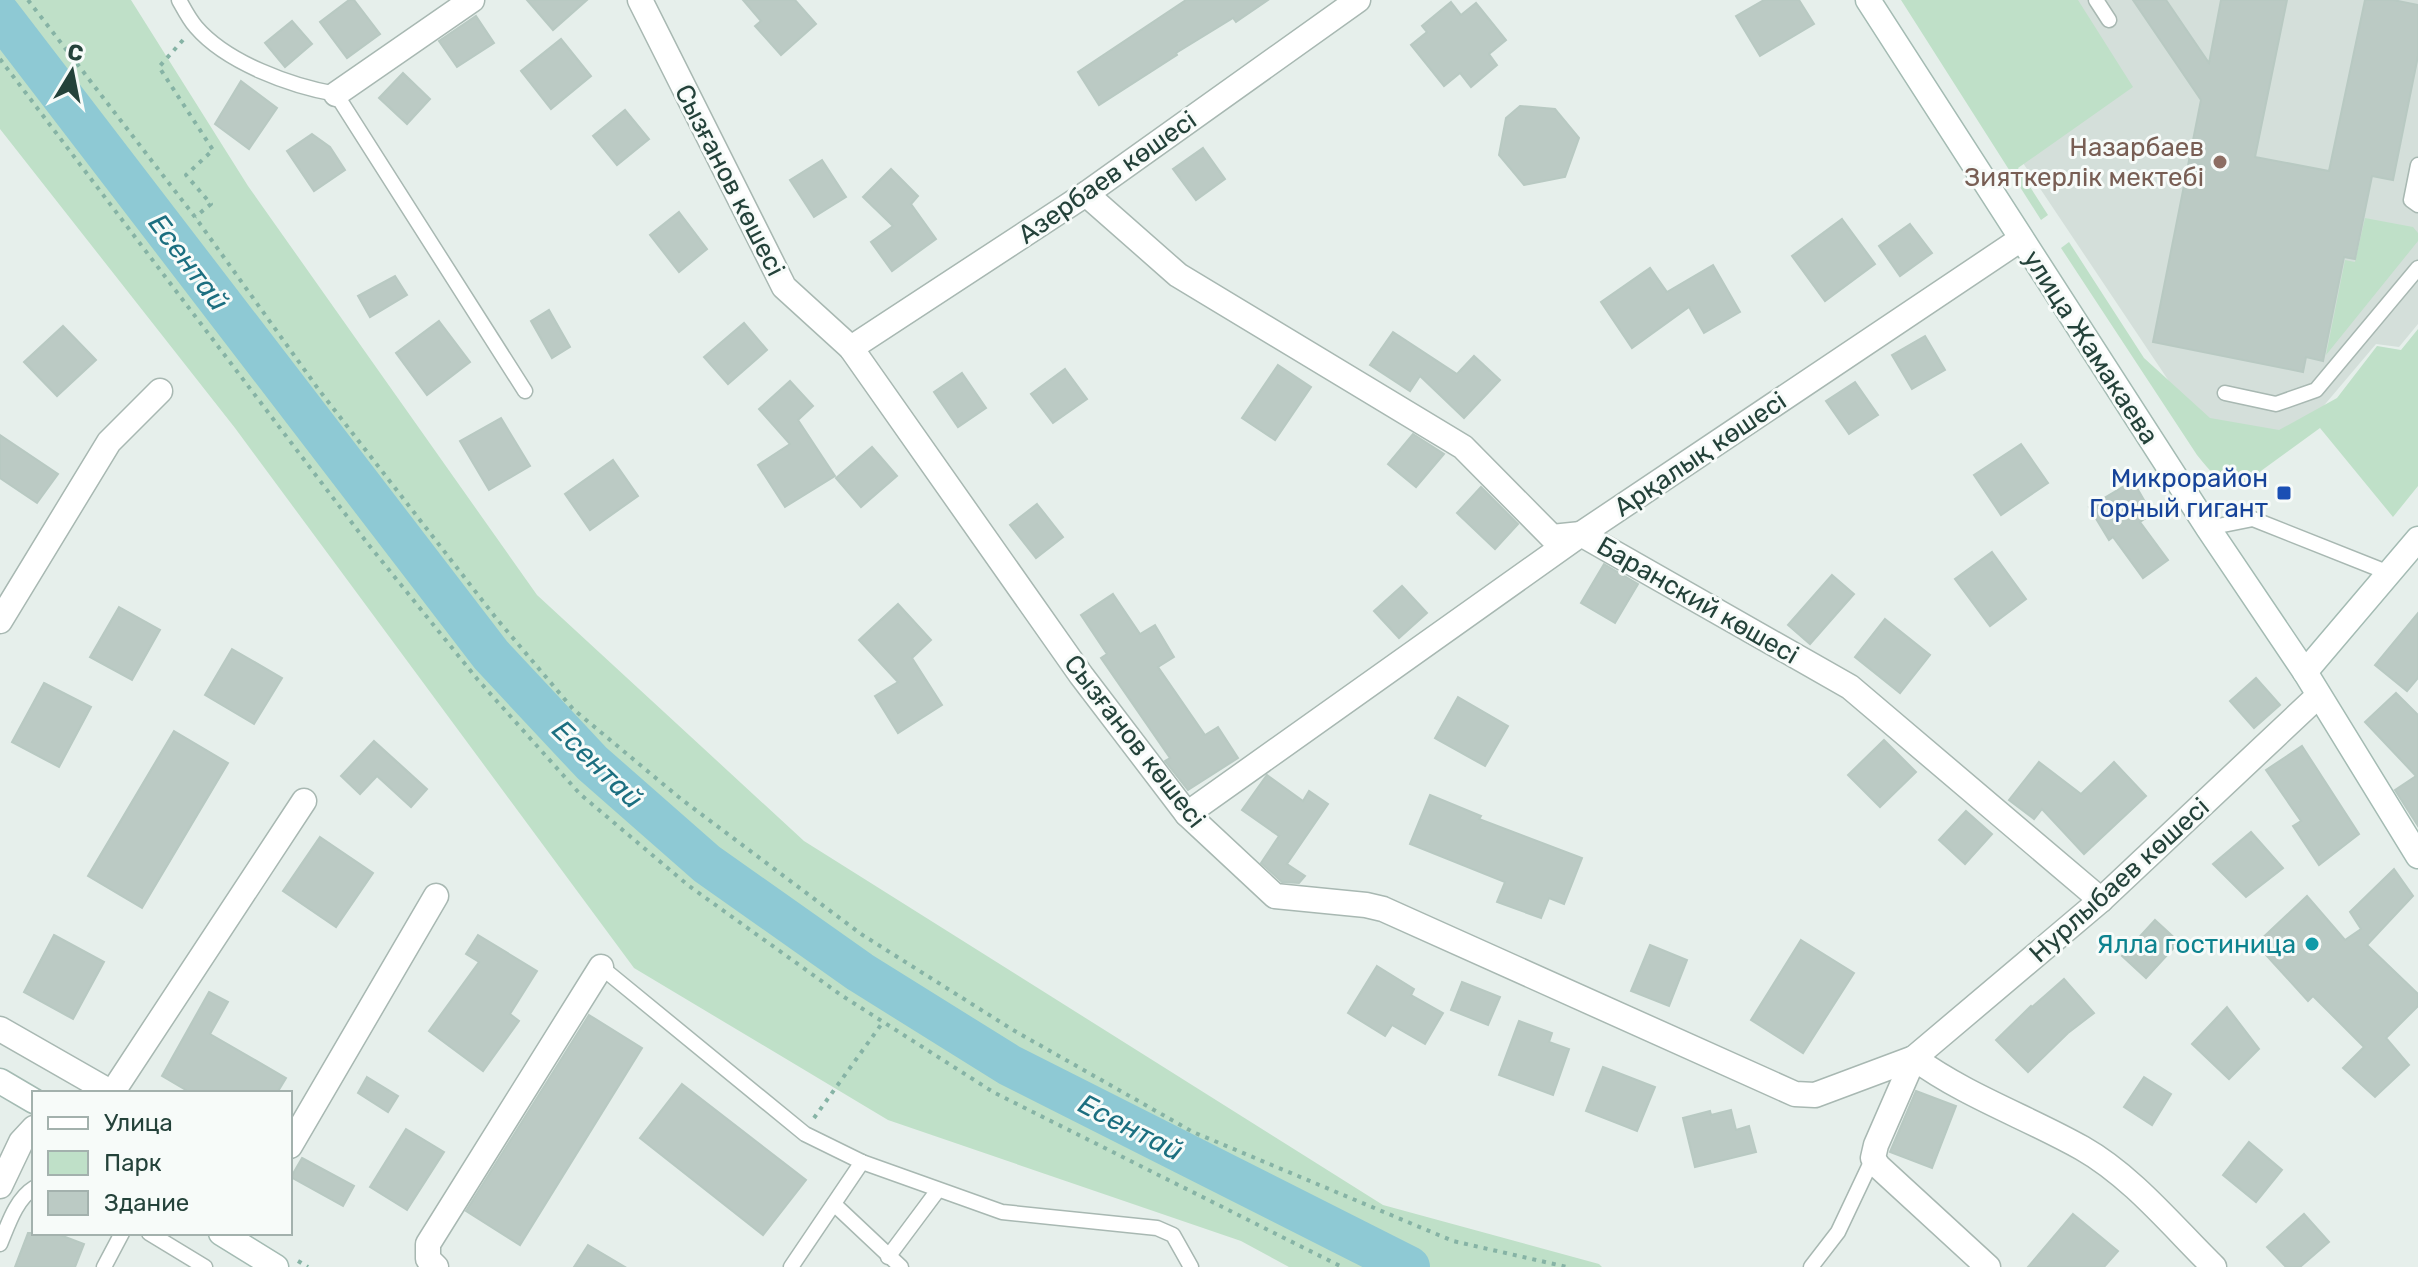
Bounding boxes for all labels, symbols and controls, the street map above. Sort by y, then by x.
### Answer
north arrow [32,32,112,112]
text: С [65,38,85,67]
street label: Сызғанов көшесі [668,79,791,281]
street label: Азербаев көшесі [1012,104,1202,250]
place label: Назарбаев Зияткерлік мектебі [1964,132,2204,193]
marker: Назарбаев Зияткерлік мектебі [2211,153,2229,171]
water label: Есентай [142,207,236,317]
street label: улица Жамакаева [2016,244,2165,450]
street label: Арқалық көшесі [1608,385,1792,523]
place label: Микрорайон Горный гигант [2089,463,2268,524]
marker: Микрорайон Горный гигант [2275,484,2293,502]
street label: Баранский көшесі [1591,530,1804,671]
street label: Сызғанов көшесі [1057,649,1212,834]
water label: Есентай [546,713,650,815]
street label: Нурлыбаев көшесі [2023,792,2216,969]
place label: Ялла гостиница [2097,929,2296,960]
marker: Ялла гостиница [2303,935,2321,953]
water label: Есентай [1073,1087,1188,1168]
legend [32,1091,292,1235]
text: Улица [104,1109,173,1137]
text: Парк [104,1149,162,1177]
text: Здание [104,1189,189,1217]

